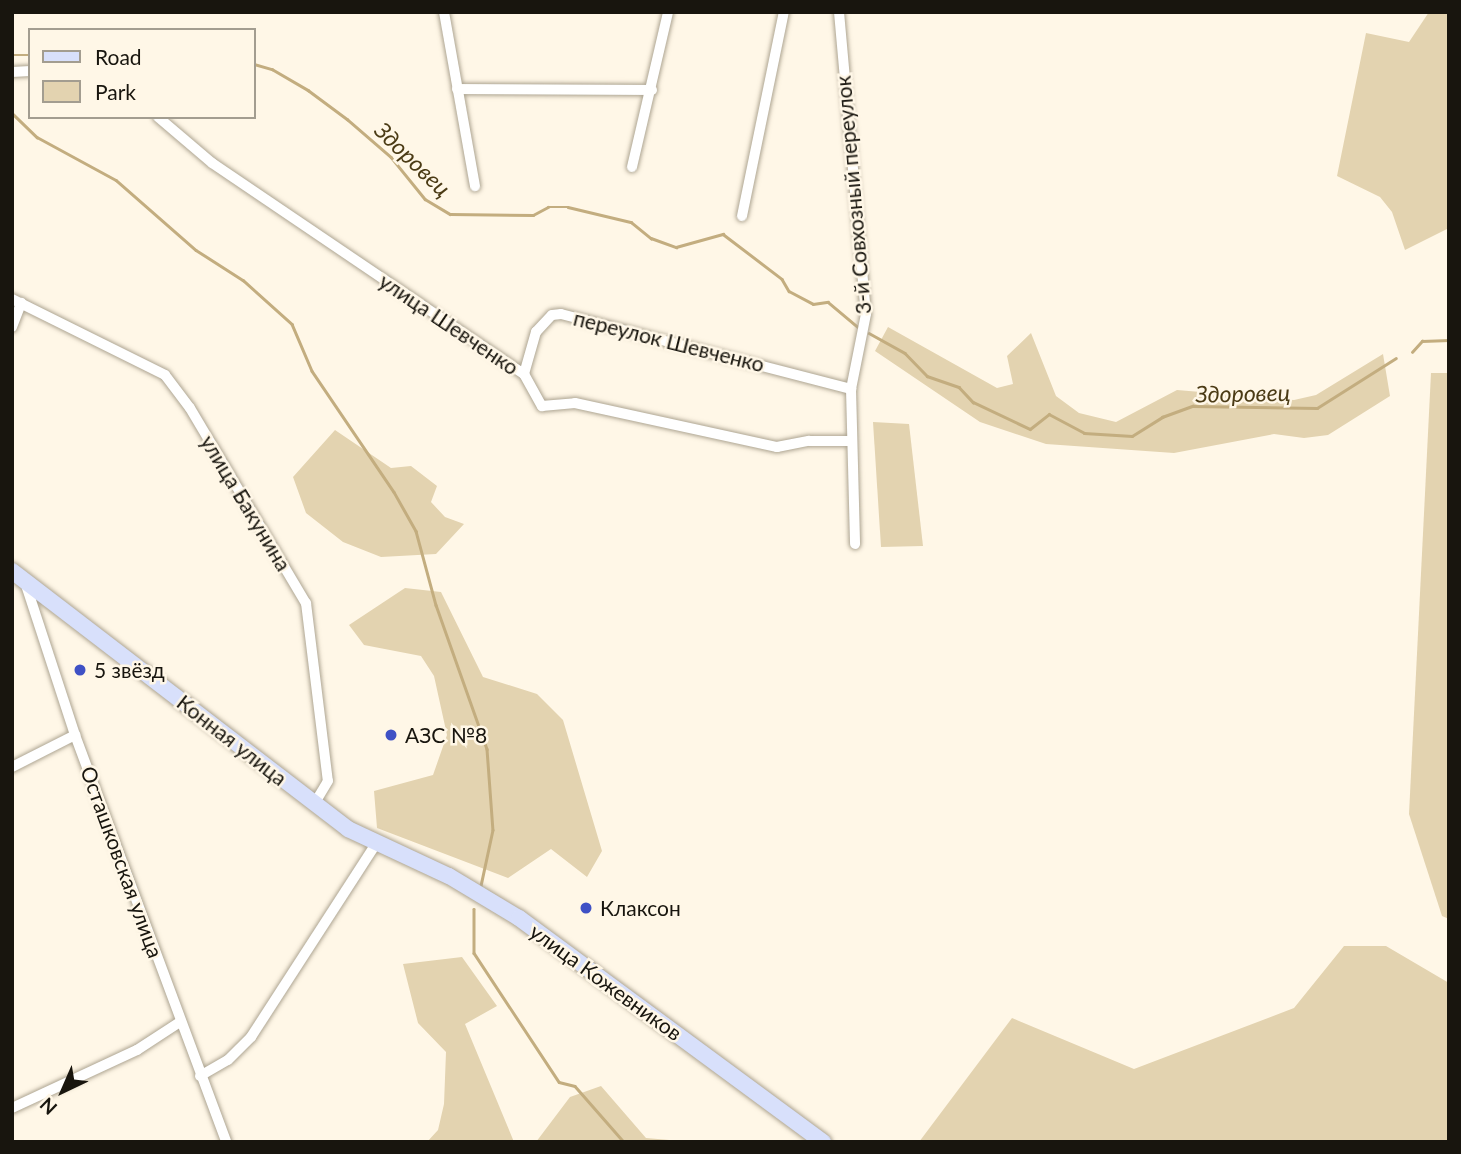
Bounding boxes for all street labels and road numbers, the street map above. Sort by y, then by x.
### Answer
street label: 3-й Совхозный переулок [830,75,876,315]
street label: улица Шевченко [375,268,523,380]
street label: переулок Шевченко [571,305,767,377]
street label: улица Бакунина [196,431,296,575]
street label: Конная улица [172,689,292,791]
street label: Осташковская улица [76,763,168,961]
street label: улица Кожевников [525,918,687,1046]

